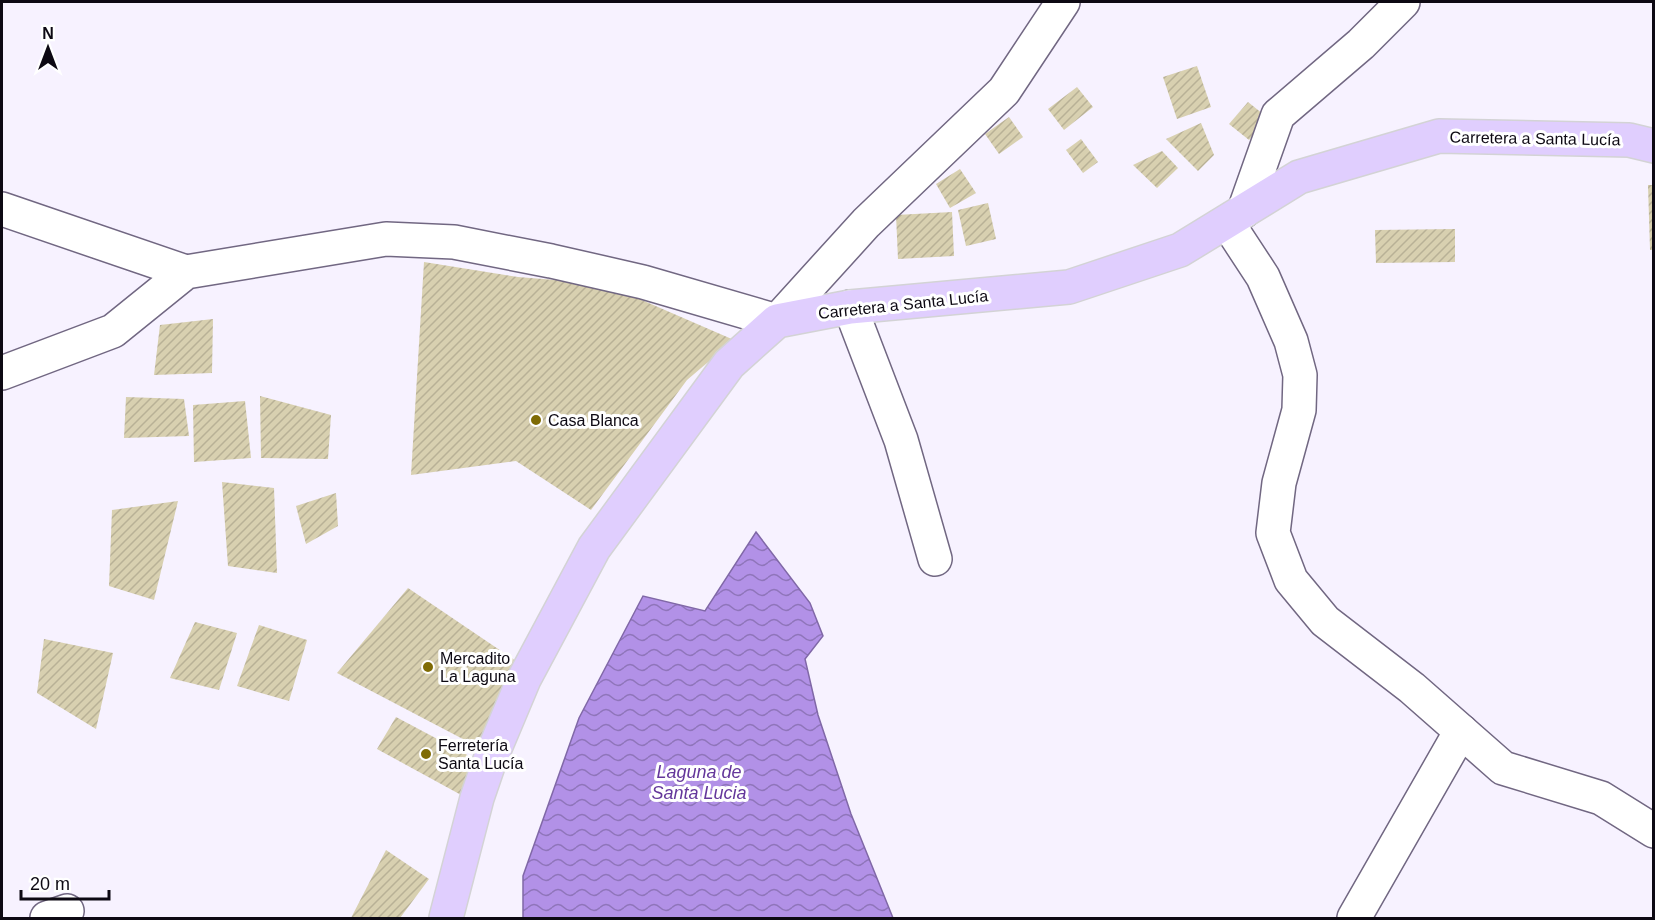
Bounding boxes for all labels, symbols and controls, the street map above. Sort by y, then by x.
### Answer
north arrow [18,18,78,78]
text: N [42,25,54,42]
street label: Carretera a Santa Lucía [1449,129,1621,148]
street label: Carretera a Santa Lucía [817,287,989,322]
place label: Casa Blanca [548,412,639,429]
marker: Casa Blanca [529,413,543,427]
place label: Mercadito La Laguna [440,650,516,685]
marker: Mercadito La Laguna [421,660,435,674]
place label: Ferretería Santa Lucía [438,737,524,772]
marker: Ferretería Santa Lucía [419,747,433,761]
water label: Laguna de Santa Lucia [651,762,747,803]
scale bar [21,863,110,901]
text: 20 m [30,874,70,894]

